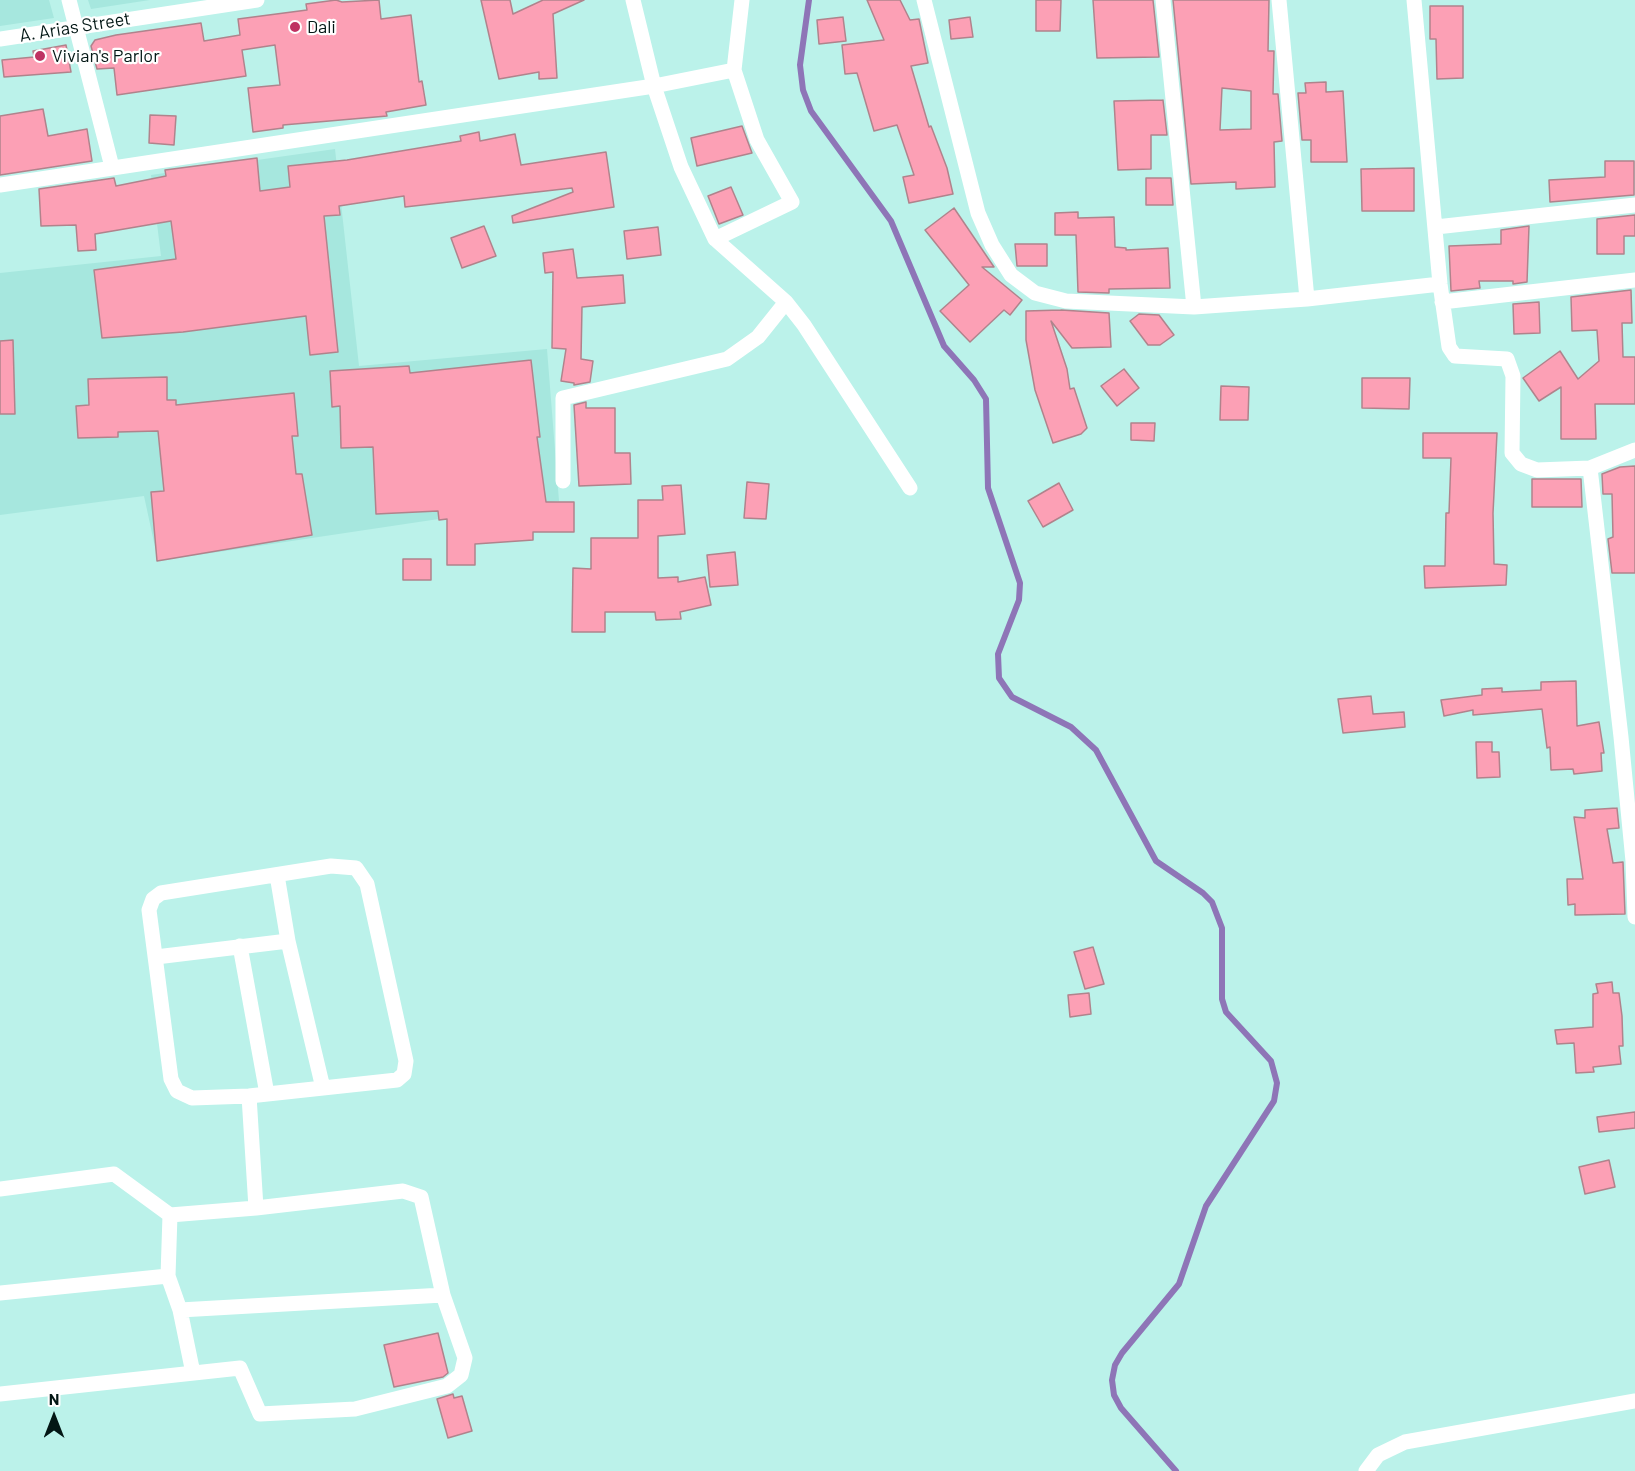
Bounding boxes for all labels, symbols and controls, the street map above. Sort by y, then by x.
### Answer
street label: A. Arias Street [18,8,132,46]
place label: Dali [307,16,336,38]
marker: Dali [288,20,302,34]
place label: Vivian's Parlor [52,45,160,67]
marker: Vivian's Parlor [33,49,47,63]
north arrow [24,1387,84,1447]
text: N [49,1389,59,1408]

